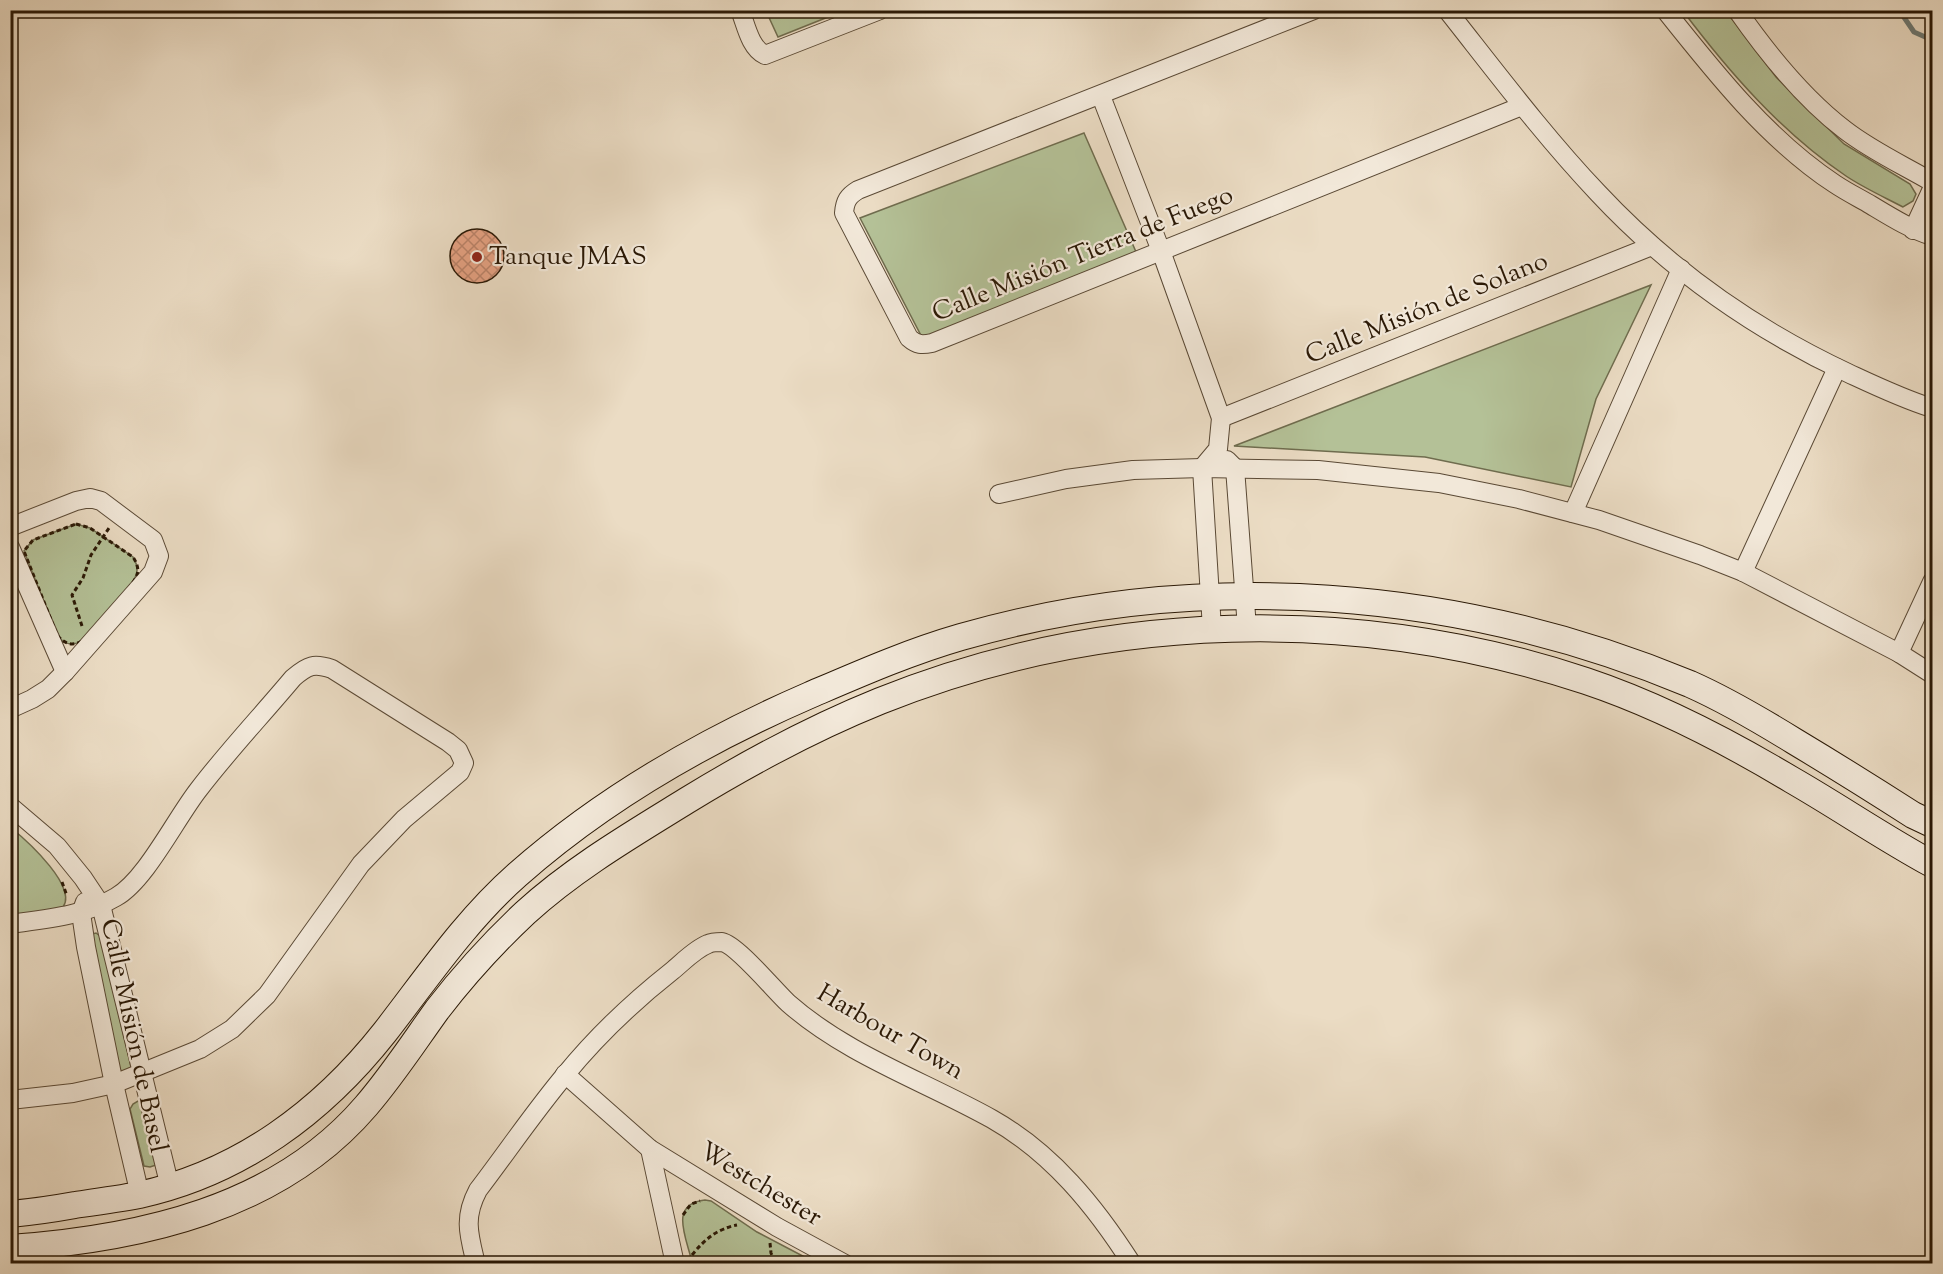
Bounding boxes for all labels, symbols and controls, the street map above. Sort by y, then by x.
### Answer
street label: Calle Misión Tierra de Fuego [927,178,1239,332]
place label: Tanque JMAS [489,239,647,276]
street label: Calle Misión de Solano [1300,243,1554,375]
marker: Tanque JMAS [470,250,484,264]
street label: Calle Misión de Basel [90,916,176,1156]
street label: Harbour Town [809,976,971,1090]
street label: Westchester [692,1134,829,1236]

